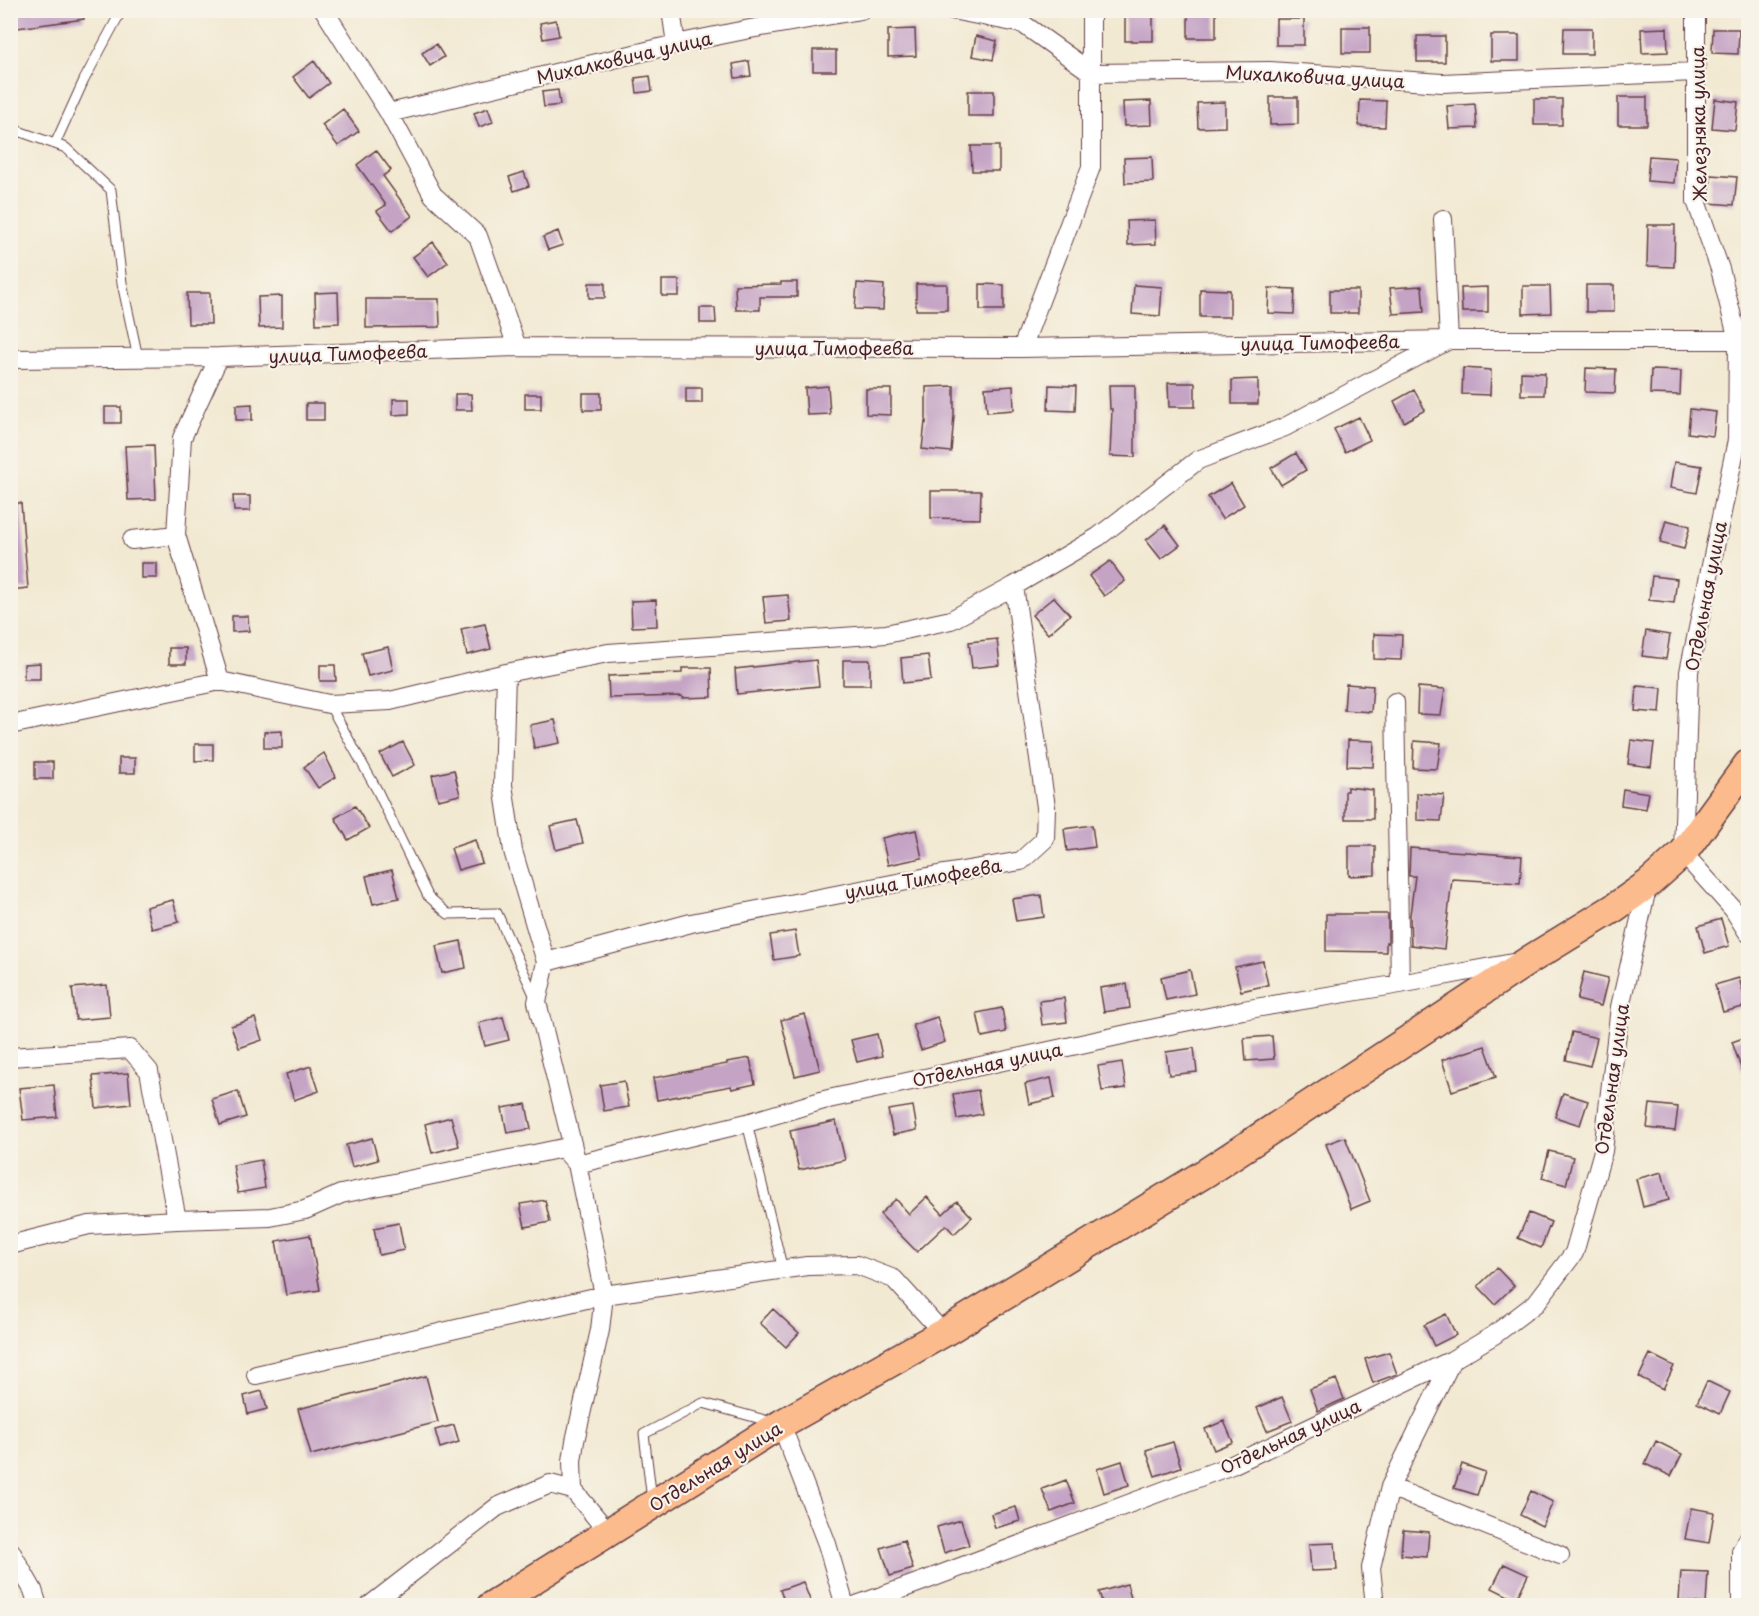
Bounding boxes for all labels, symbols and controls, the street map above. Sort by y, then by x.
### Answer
street label: Михалковича улица [533,24,715,90]
street label: Железняка улица [1683,45,1713,202]
street label: Михалковича улица [1225,58,1406,94]
street label: улица Тимофеева [1240,327,1401,357]
street label: улица Тимофеева [754,334,914,361]
street label: улица Тимофеева [268,337,429,369]
street label: Отдельная улица [1677,518,1733,673]
street label: улица Тимофеева [842,851,1004,905]
street label: Отдельная улица [1587,1001,1635,1156]
street label: Отдельная улица [910,1035,1065,1093]
street label: Отдельная улица [1215,1391,1365,1480]
street label: Отдельная улица [643,1414,787,1518]

